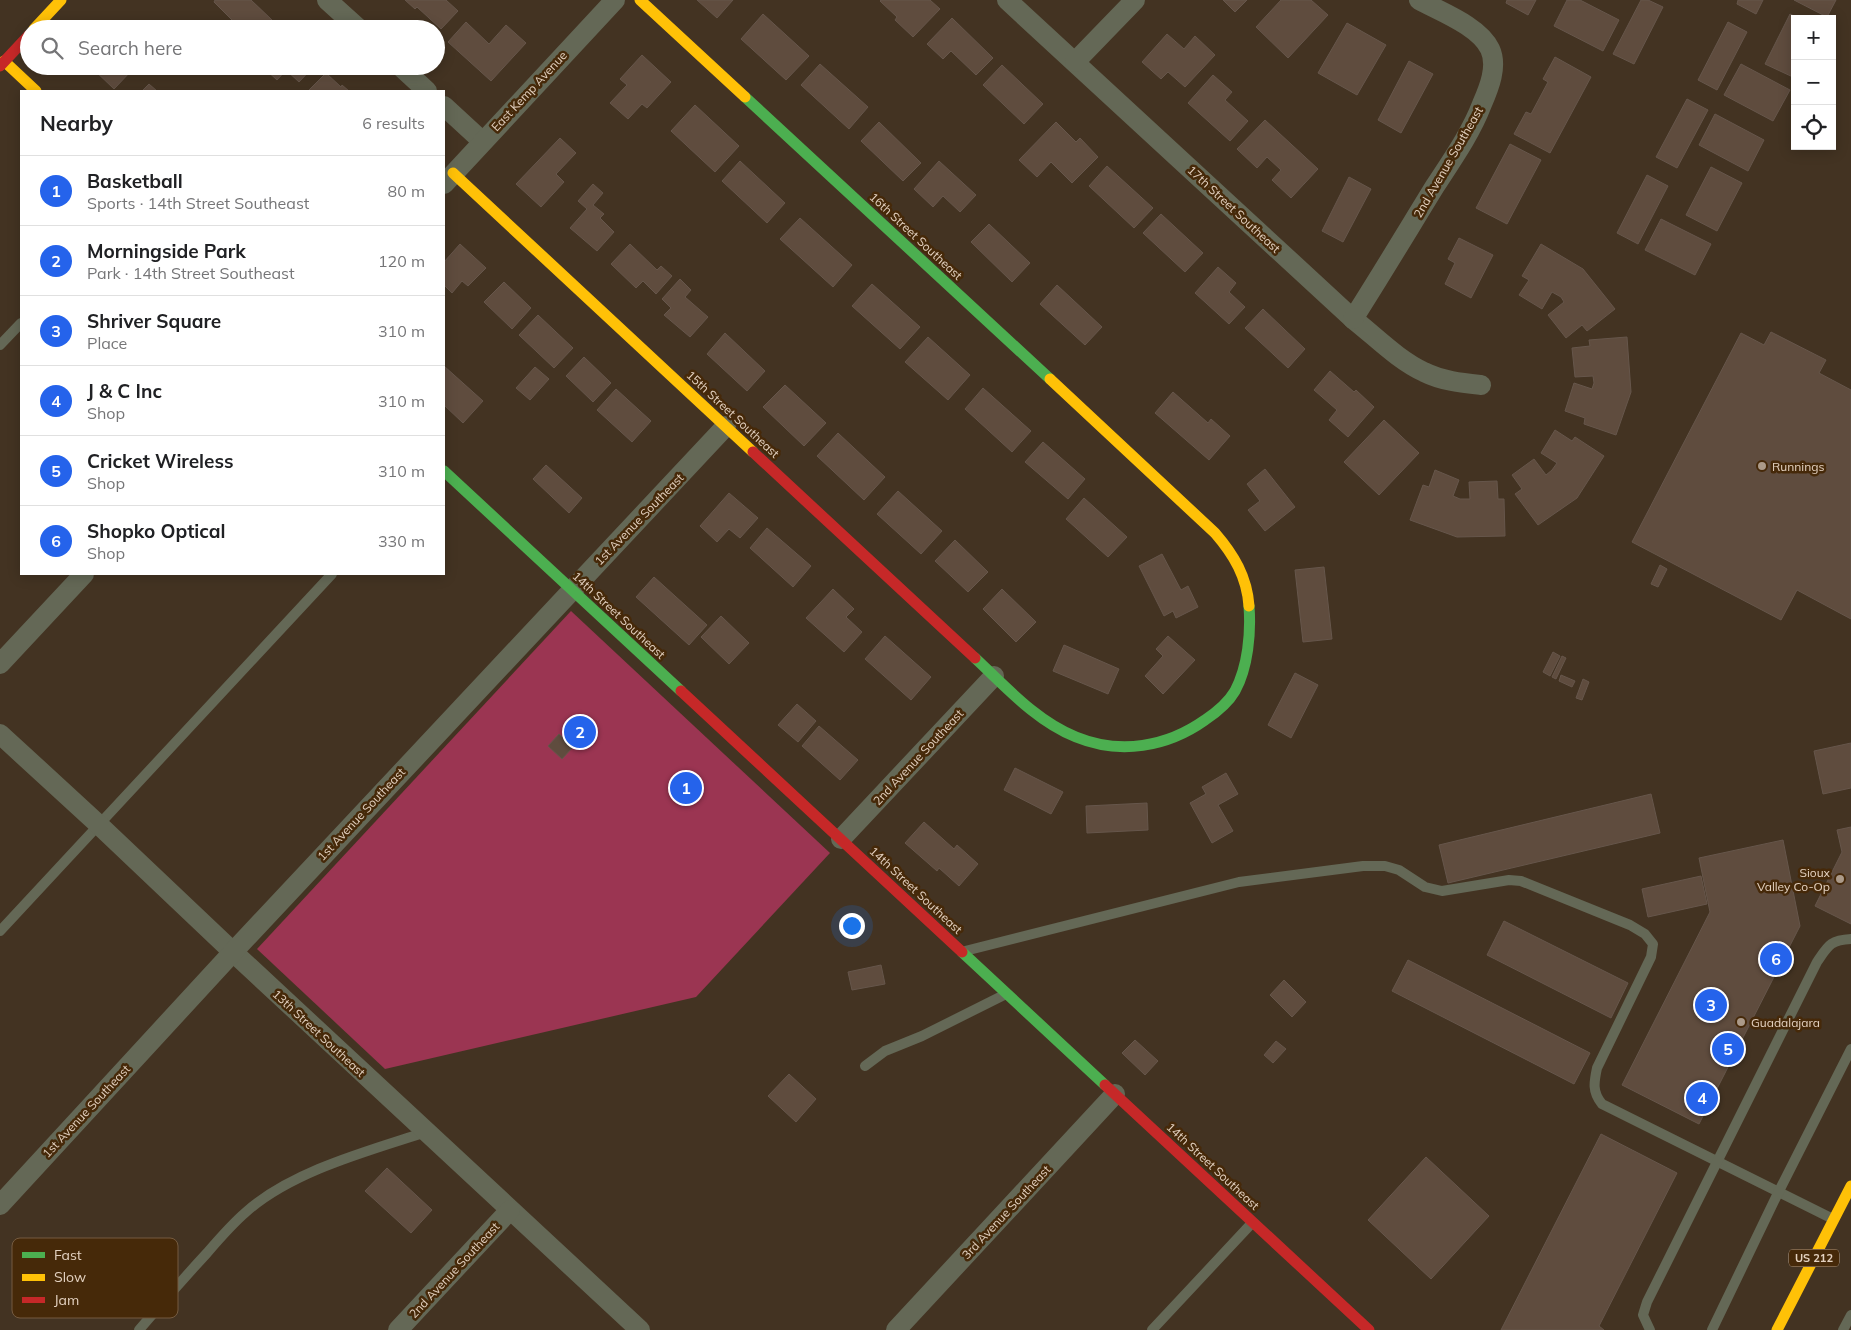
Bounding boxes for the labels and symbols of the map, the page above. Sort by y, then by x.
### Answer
street label: East Kemp Avenue [488,48,570,134]
street label: 2nd Avenue Southeast [1410,104,1486,220]
street label: 17th Street Southeast [1184,162,1284,256]
street label: 16th Street Southeast [866,189,966,283]
street label: 15th Street Southeast [683,367,783,461]
place label: Runnings [1772,459,1824,474]
marker: Runnings [1756,460,1768,472]
street label: 1st Avenue Southeast [591,470,687,568]
street label: 14th Street Southeast [569,568,669,662]
street label: 2nd Avenue Southeast [870,706,966,808]
pin: 2 [564,713,596,751]
street label: 1st Avenue Southeast [314,764,408,864]
pin: 1 [670,769,702,807]
street label: 14th Street Southeast [866,843,966,937]
place label: Sioux Valley Co-Op [1757,865,1831,894]
marker: Sioux Valley Co-Op [1834,873,1846,885]
your location [839,913,865,939]
pin: 6 [1760,940,1792,978]
street label: 13th Street Southeast [269,986,369,1080]
pin: 3 [1695,986,1727,1024]
place label: Guadalajara [1751,1015,1820,1030]
marker: Guadalajara [1735,1016,1747,1028]
pin: 5 [1712,1030,1744,1068]
street label: 1st Avenue Southeast [39,1061,133,1161]
pin: 4 [1686,1079,1718,1117]
street label: 14th Street Southeast [1163,1119,1263,1213]
street label: 3rd Avenue Southeast [959,1162,1053,1262]
street label: 2nd Avenue Southeast [406,1219,502,1321]
legend [12,1238,178,1318]
text: Fast [54,1246,82,1264]
road number: US 212 [1789,1250,1839,1266]
text: Slow [54,1268,86,1286]
text: Jam [54,1291,79,1309]

